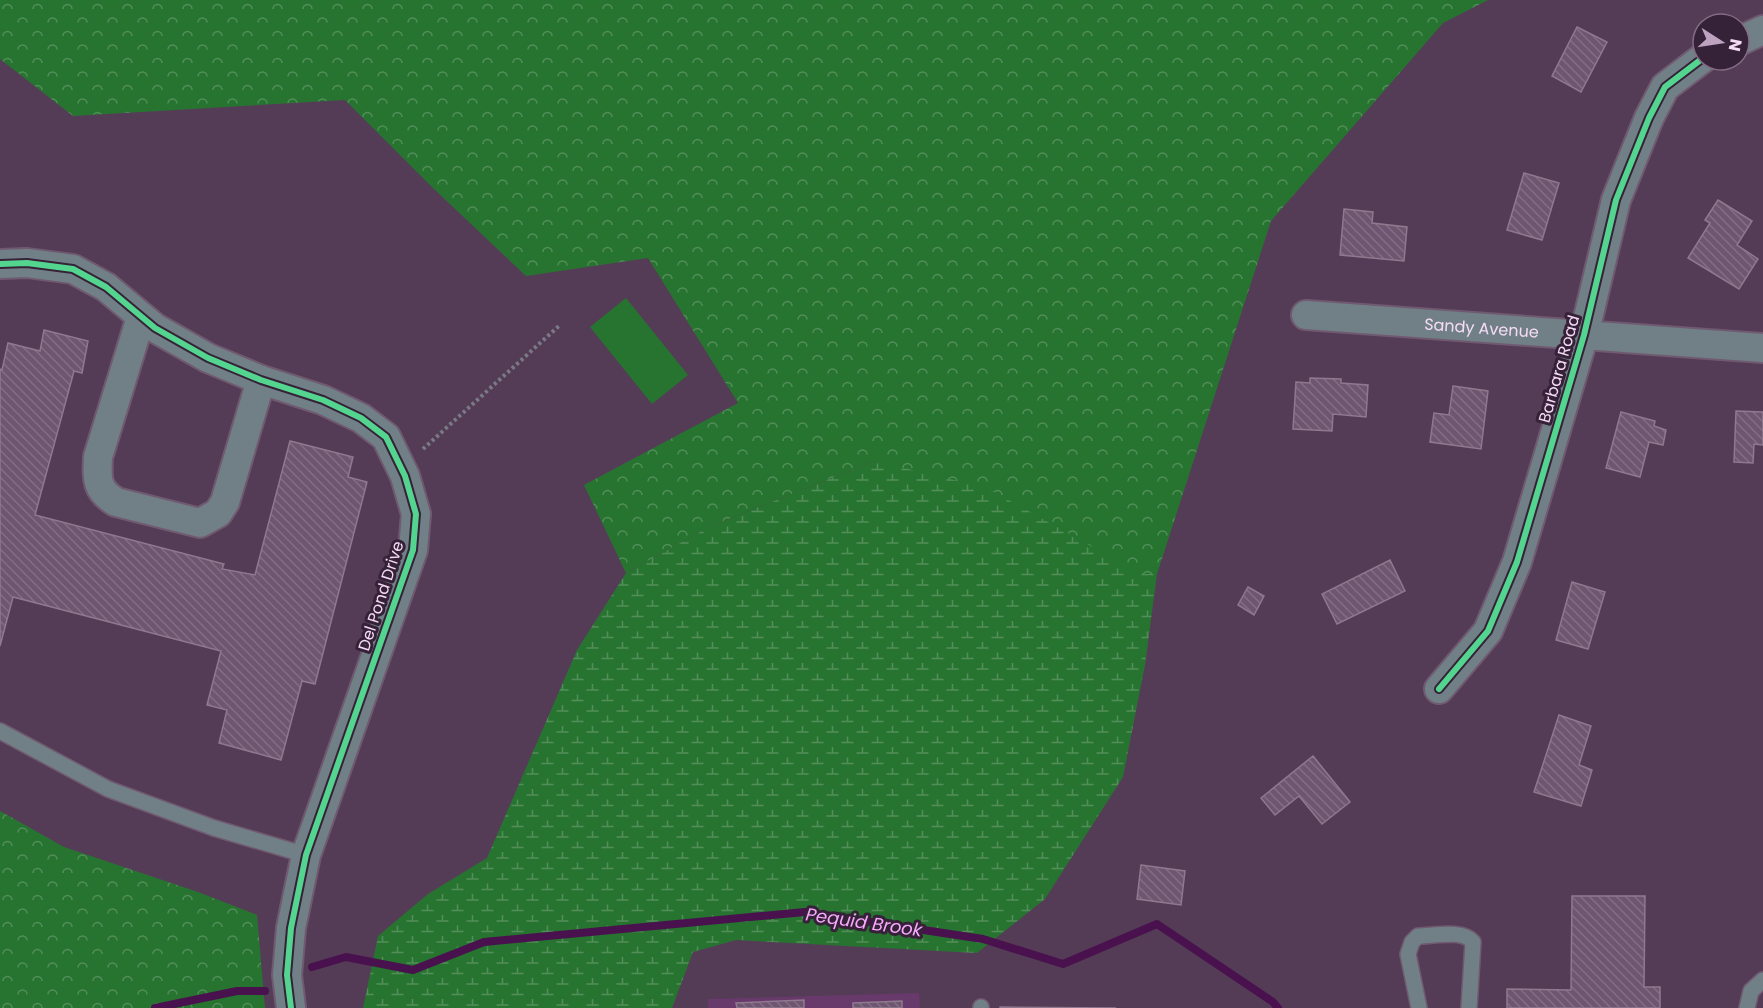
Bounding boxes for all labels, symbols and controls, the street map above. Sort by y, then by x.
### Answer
north arrow [1691,12,1751,72]
text: N [1723,37,1748,53]
street label: Sandy Avenue [1423,312,1540,343]
street label: Barbara Road [1533,313,1585,425]
street label: Del Pond Drive [352,538,410,654]
water label: Pequid Brook [804,901,925,943]

